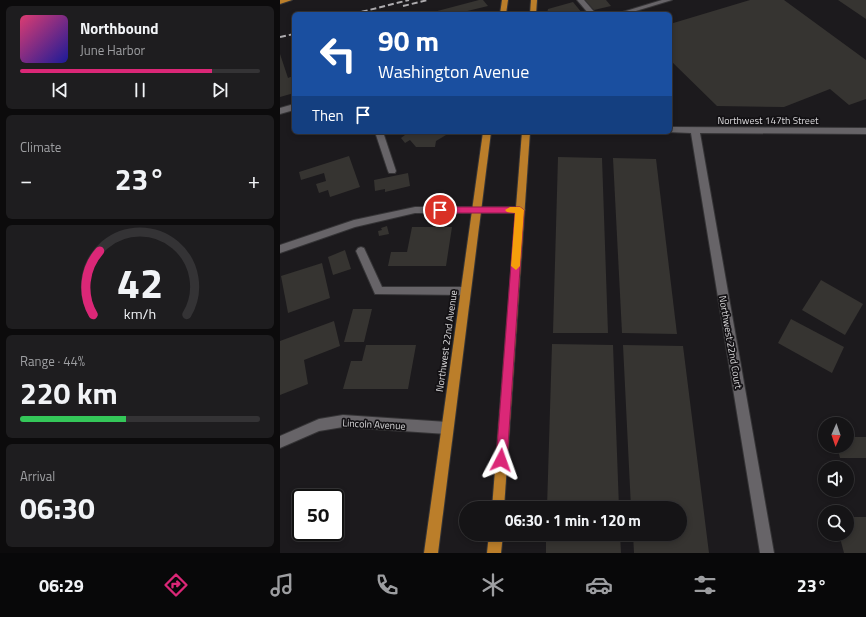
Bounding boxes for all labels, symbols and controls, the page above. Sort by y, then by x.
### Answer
text: Northbound [80,17,159,40]
text: 90 m [378,19,439,62]
icon: left [312,28,364,80]
text: June Harbor [80,40,145,60]
text: Washington Avenue [378,58,529,85]
icon: previous [49,79,71,101]
icon: pause [129,79,151,101]
icon: next [209,79,231,101]
text: Then [312,104,344,127]
icon: arrive [352,104,374,126]
street label: Northwest 147th Street [718,113,819,128]
text: Climate [20,137,61,157]
text: 23° [115,156,165,202]
text: − [20,163,32,197]
text: + [248,163,260,197]
pin [423,193,457,227]
icon: arrive [429,199,451,221]
text: 42 [117,250,163,313]
street label: Northwest 22nd Avenue [432,289,461,393]
street label: Northwest 22nd Court [715,294,746,390]
text: km/h [124,302,156,324]
text: Range · 44% [20,351,85,371]
text: 220 km [20,370,118,416]
street label: Lincoln Avenue [342,415,406,434]
north arrow [818,417,854,453]
map controls [818,417,854,541]
position arrow [480,439,522,481]
button: sound [818,461,854,497]
text: Arrival [20,466,55,486]
text: 06:30 [20,485,95,531]
speed limit sign: 50 [292,489,344,541]
button: search [818,505,854,541]
text: 06:30 · 1 min · 120 m [505,509,641,532]
icon: directions [162,571,190,599]
icon: music [268,571,296,599]
icon: phone [373,571,401,599]
icon: climate [479,571,507,599]
icon: car [585,571,613,599]
icon: filters [691,571,719,599]
text: 06:29 [39,572,84,599]
text: 23° [797,572,827,599]

